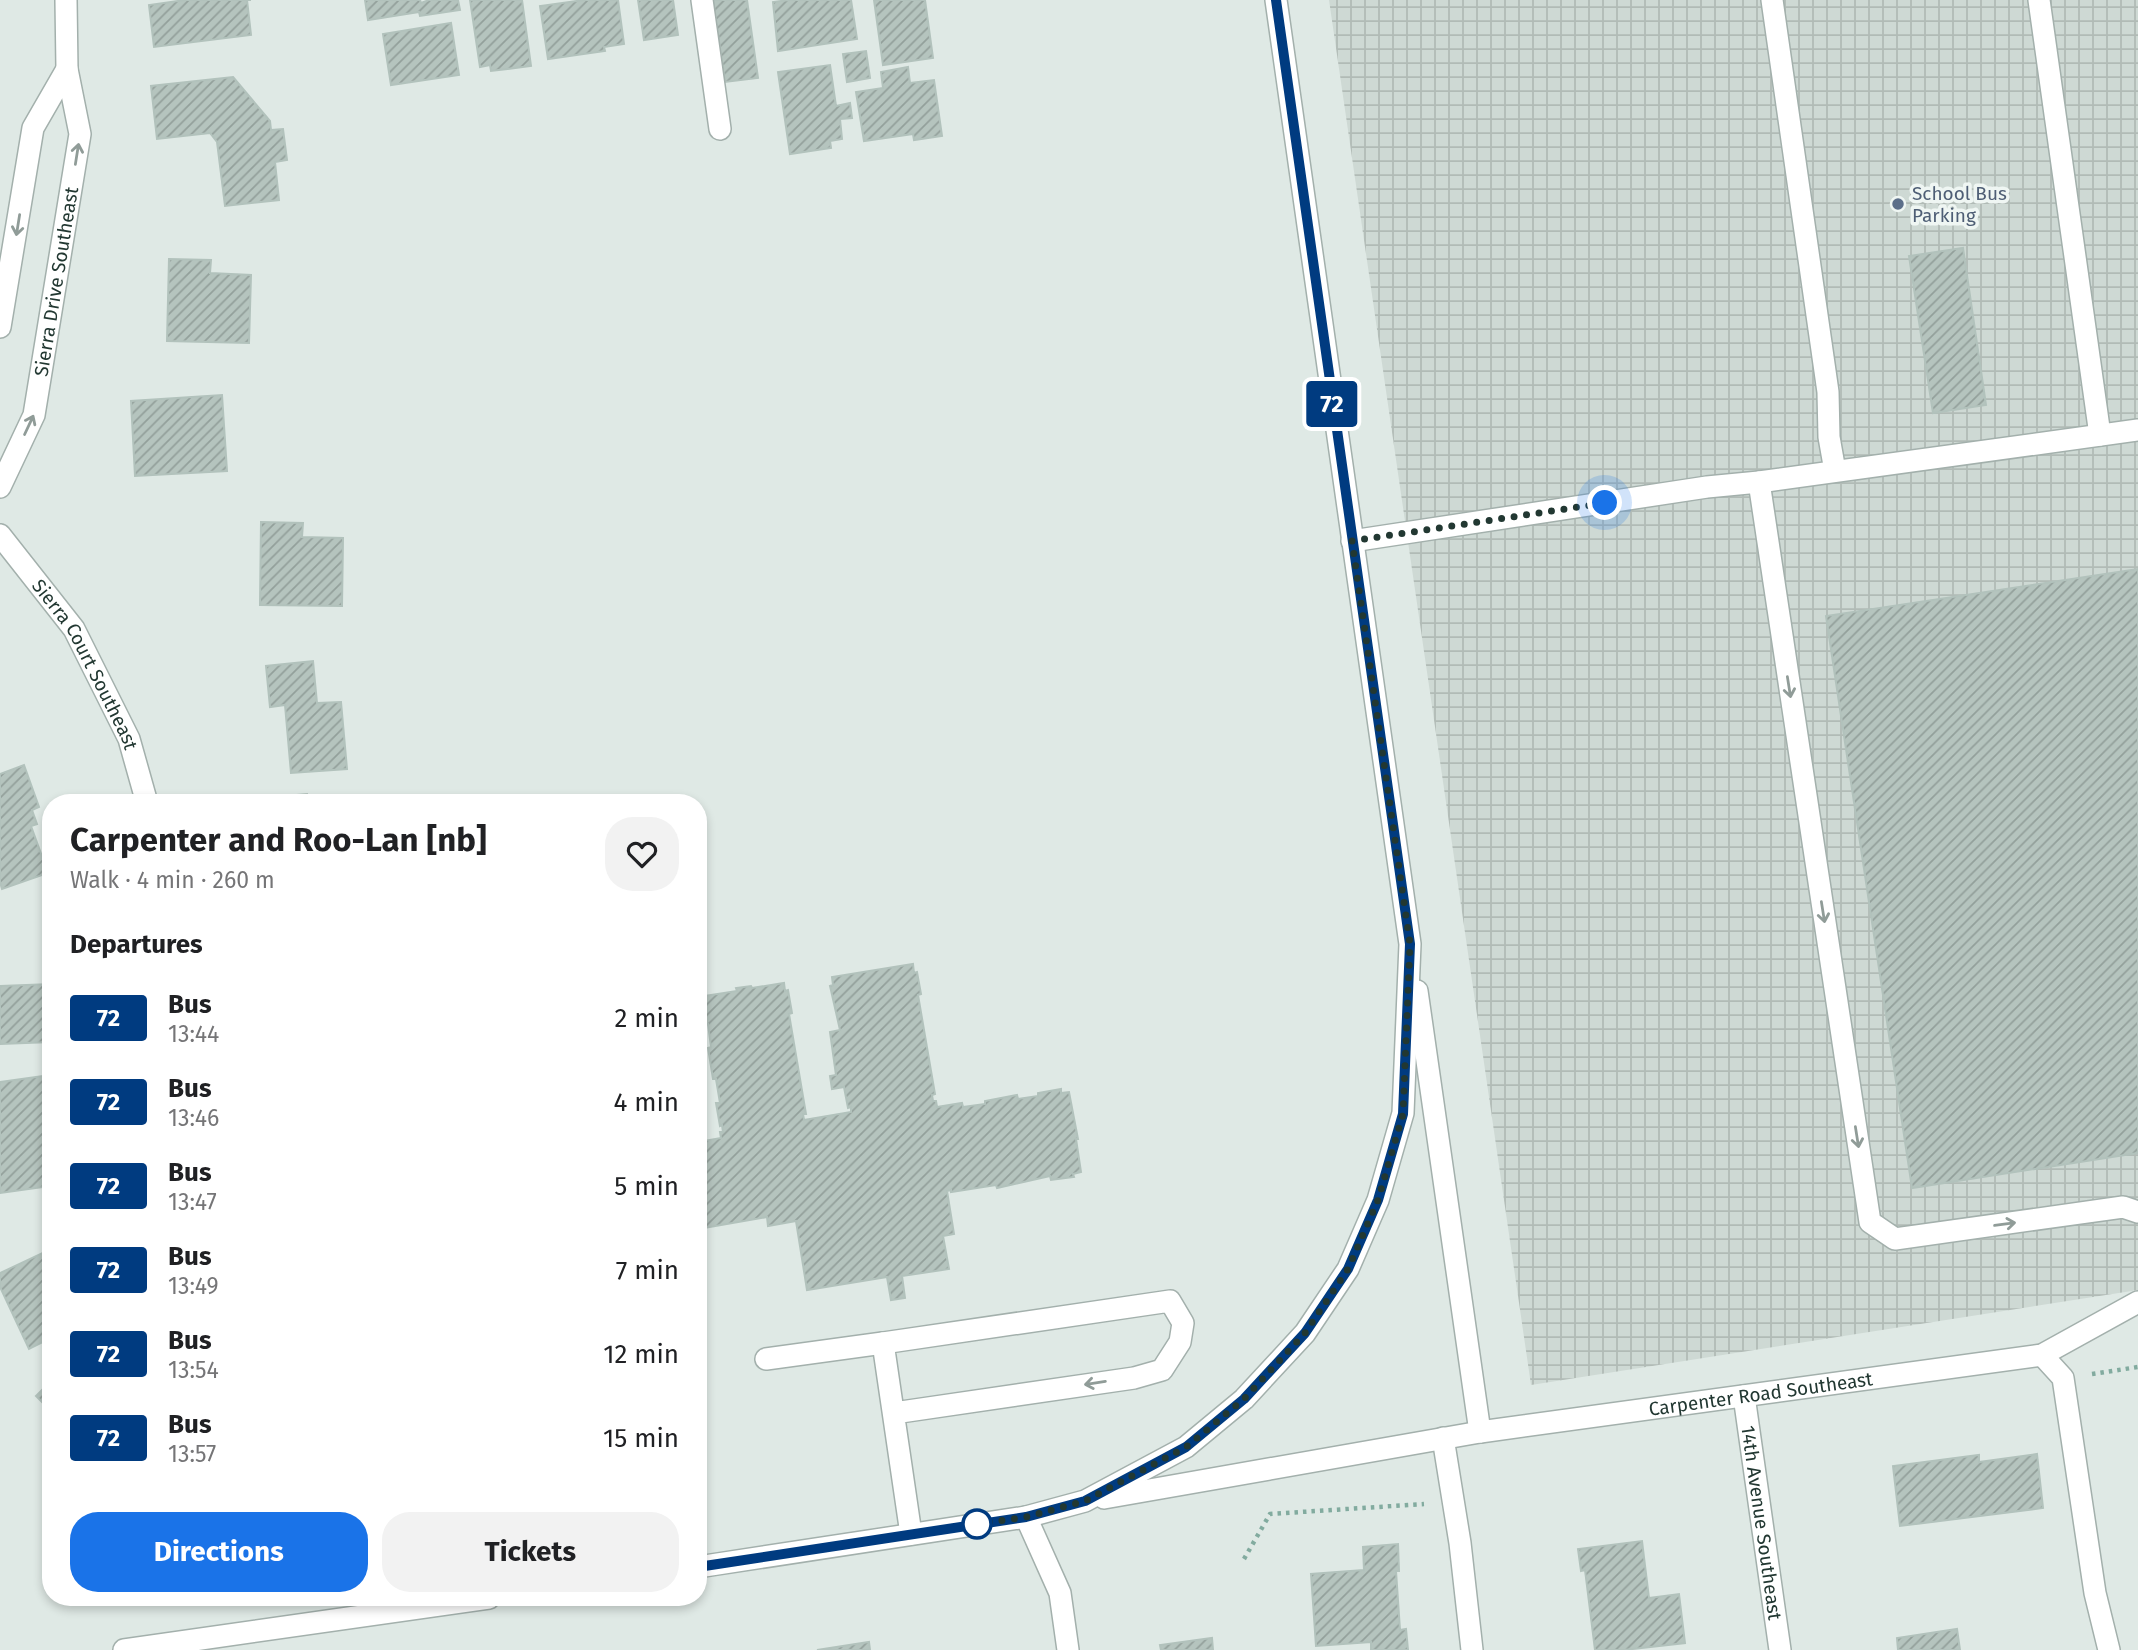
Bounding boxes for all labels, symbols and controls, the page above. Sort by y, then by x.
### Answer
one-way arrow [71,143,84,165]
place label: School Bus Parking [1912,182,2007,227]
street label: Sierra Drive Southeast [30,185,83,378]
marker: School Bus Parking [1890,196,1906,212]
one-way arrow [11,213,24,236]
line badge: 72 [1300,381,1364,427]
text: 72 [1320,390,1344,418]
one-way arrow [23,415,36,437]
your location [1587,485,1622,520]
street label: Sierra Court Southeast [27,575,142,752]
one-way arrow [1783,675,1796,698]
button: heart [605,817,679,891]
text: Carpenter and Roo-Lan [nb] [70,820,487,860]
text: Walk · 4 min · 260 m [70,866,275,894]
one-way arrow [1817,900,1830,923]
text: Departures [70,929,203,960]
text: Bus [168,989,211,1020]
text: 2 min [614,1003,679,1034]
text: 72 [97,1004,120,1032]
text: 13:44 [168,1020,219,1048]
text: Bus [168,1073,211,1104]
text: 4 min [613,1087,679,1118]
text: 72 [97,1088,120,1116]
text: 13:46 [168,1104,219,1132]
one-way arrow [1851,1125,1864,1148]
text: Bus [168,1157,211,1188]
text: 5 min [614,1171,679,1202]
text: 72 [97,1172,120,1200]
text: 13:47 [168,1188,217,1216]
one-way arrow [1994,1217,2016,1230]
text: Bus [168,1241,211,1272]
text: 7 min [616,1255,679,1286]
text: 72 [97,1256,120,1284]
text: 13:49 [168,1272,219,1300]
text: Bus [168,1325,211,1356]
text: 12 min [603,1339,679,1370]
text: 72 [97,1340,120,1368]
text: 13:54 [168,1356,219,1384]
street label: Carpenter Road Southeast [1647,1367,1874,1421]
one-way arrow [1084,1377,1107,1390]
text: Bus [168,1409,211,1440]
text: 15 min [603,1423,679,1454]
text: 72 [97,1424,120,1452]
street label: 14th Avenue Southeast [1736,1424,1787,1622]
text: 13:57 [168,1440,216,1468]
unlabelled marker [962,1509,992,1539]
button: Directions [70,1512,368,1592]
button: Tickets [382,1512,679,1592]

